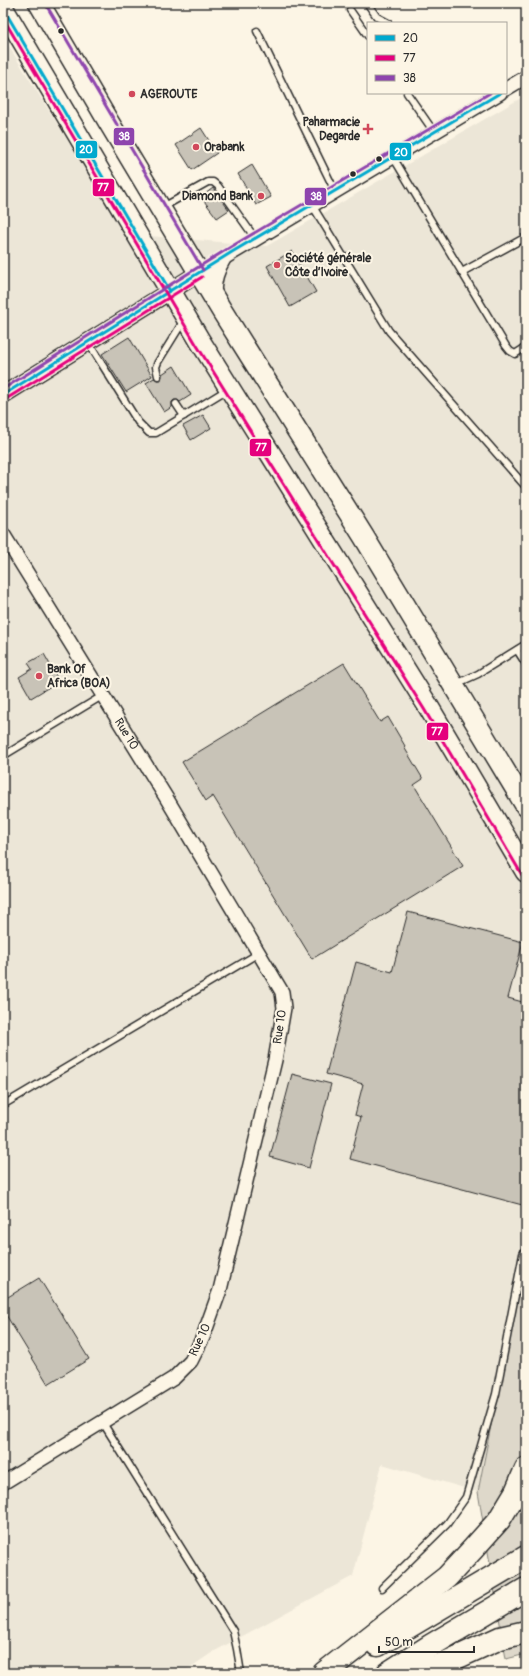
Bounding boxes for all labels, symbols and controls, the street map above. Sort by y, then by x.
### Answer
legend [367,22,507,94]
unlabelled marker [56,26,66,36]
text: 20 [403,31,418,46]
text: 77 [403,51,416,66]
text: 38 [403,71,416,86]
place label: AGEROUTE [140,87,198,102]
marker: AGEROUTE [127,89,137,99]
place label: Paharmacie Degarde [302,115,361,144]
marker: Paharmacie Degarde [363,124,373,134]
line badge: 38 [113,127,135,146]
text: 38 [118,130,130,143]
line badge: 20 [75,140,98,159]
place label: Orabank [204,140,245,155]
marker: Orabank [191,142,201,152]
line badge: 20 [389,142,412,161]
text: 20 [79,143,93,156]
text: 20 [394,146,408,159]
unlabelled marker [374,154,384,164]
unlabelled marker [348,169,358,179]
line badge: 77 [92,178,115,197]
text: 77 [97,181,109,194]
line badge: 38 [304,187,327,206]
place label: Diamond Bank [182,189,254,204]
text: 38 [310,190,322,203]
marker: Diamond Bank [256,191,266,201]
place label: Société générale Côte d’Ivoire [285,251,372,280]
marker: Société générale Côte d’Ivoire [272,260,282,270]
line badge: 77 [249,438,272,457]
text: 77 [255,441,267,454]
place label: Bank Of Africa (BOA) [47,662,111,691]
marker: Bank Of Africa (BOA) [34,671,44,681]
street label: Rue 10 [111,715,142,752]
line badge: 77 [426,722,449,741]
text: 77 [431,725,443,738]
street label: Rue 10 [270,1009,290,1045]
street label: Rue 10 [186,1321,214,1359]
scale bar [379,1628,474,1654]
text: 50 m [385,1635,413,1650]

